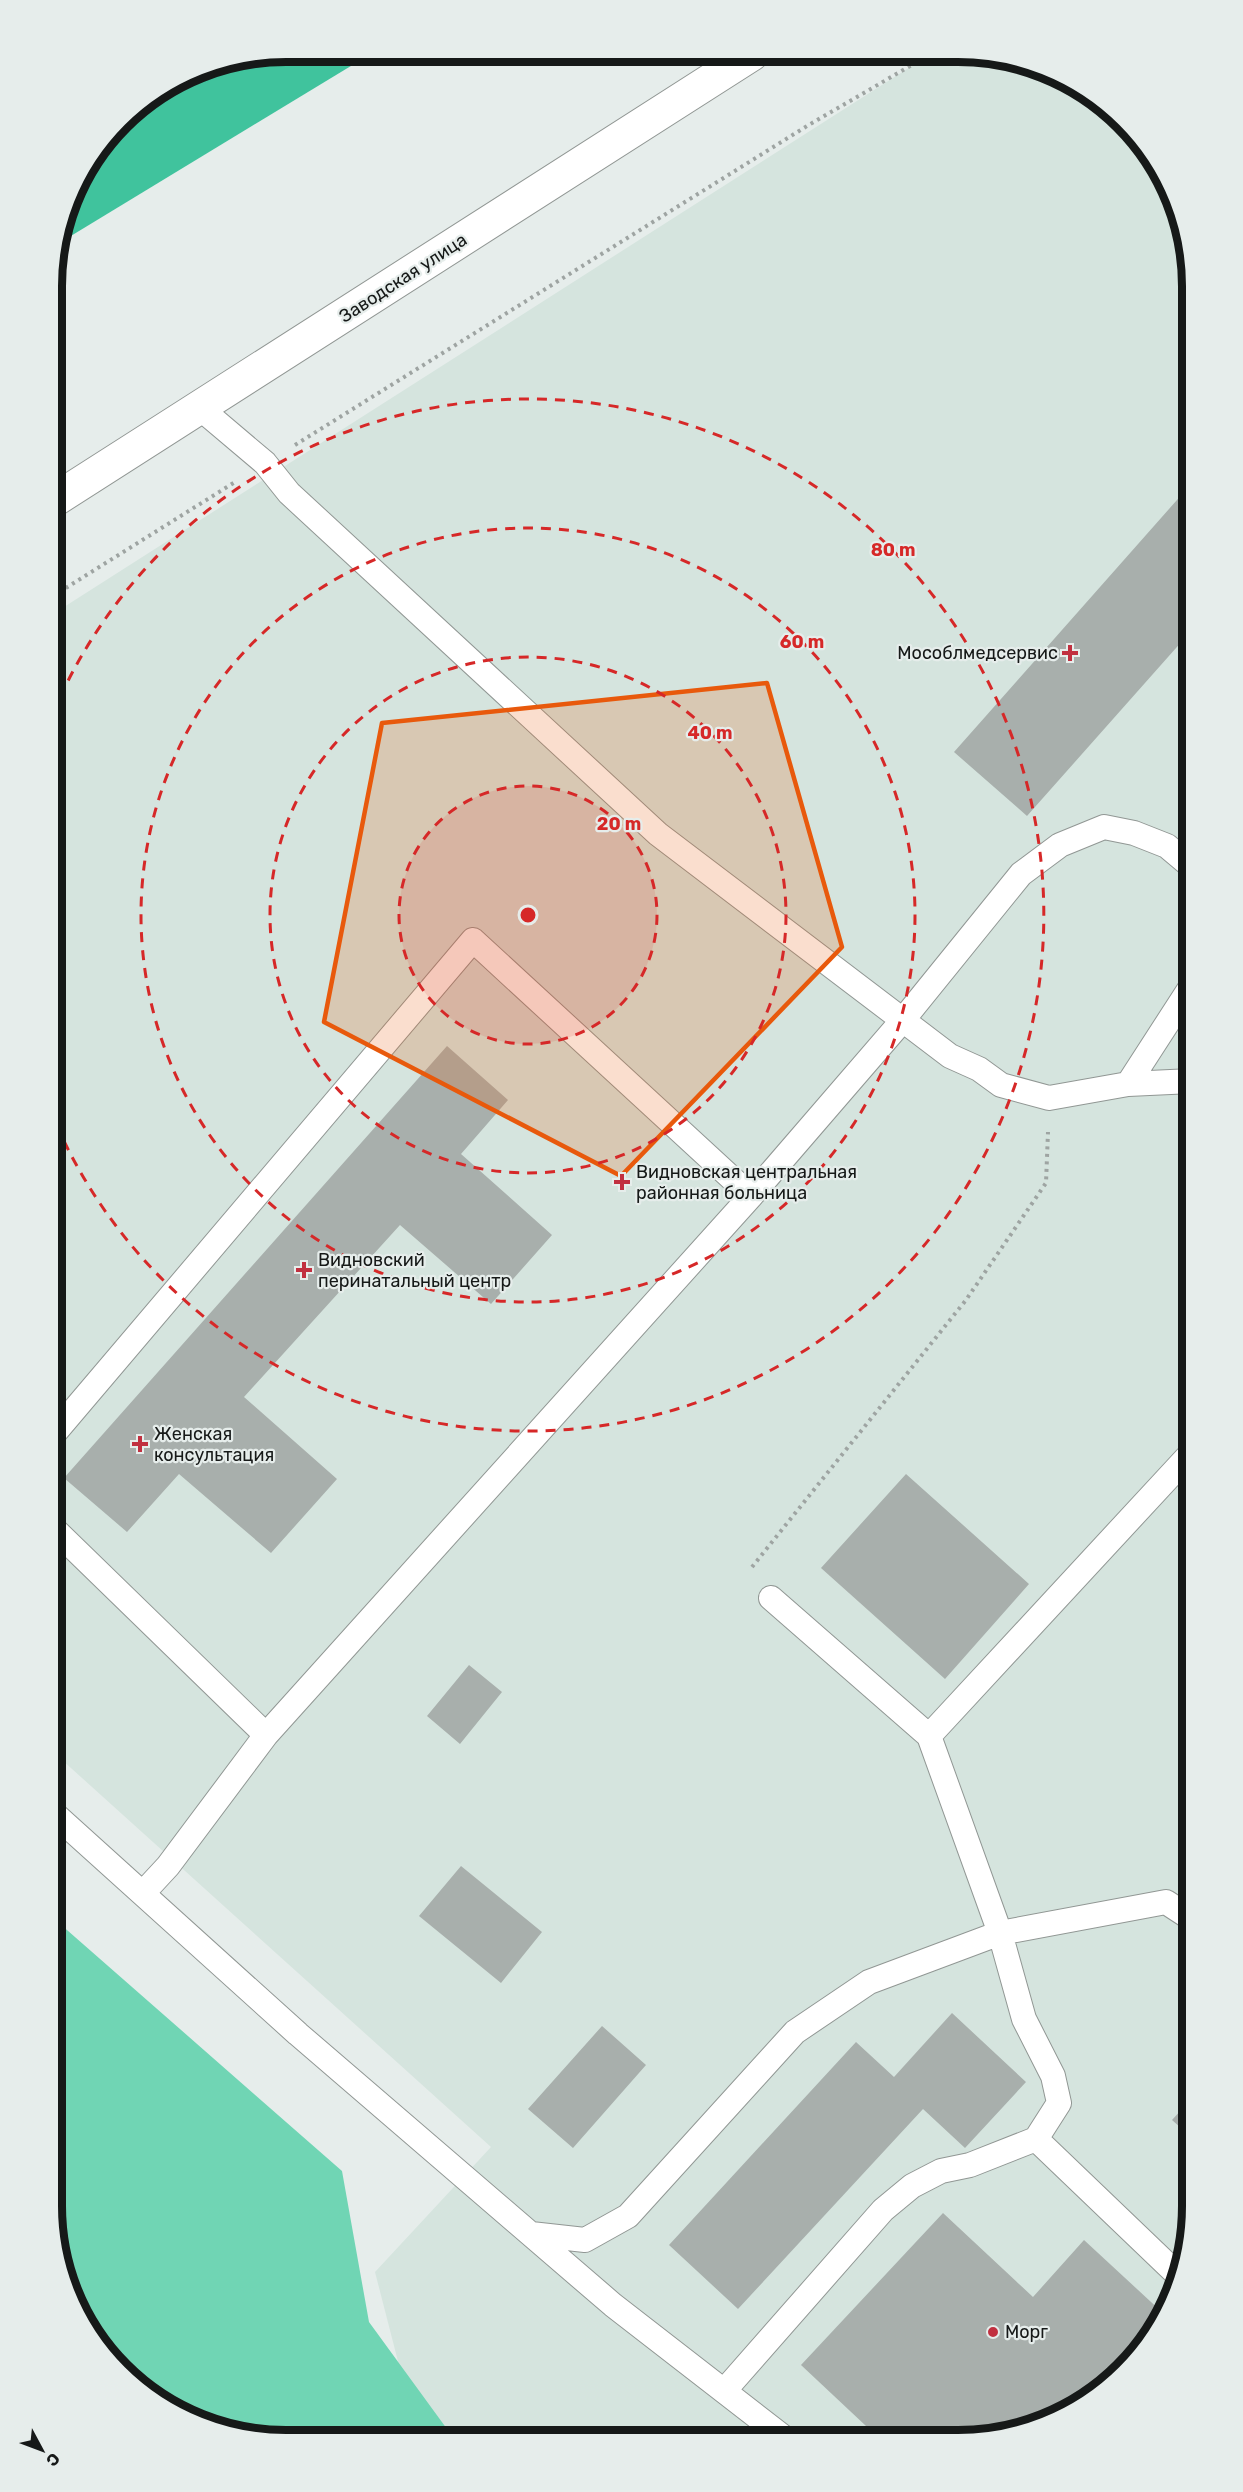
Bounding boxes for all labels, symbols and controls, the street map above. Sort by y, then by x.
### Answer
street label: Заводская улица [335,229,471,327]
text: 80 m [871,539,915,561]
text: 60 m [780,631,824,653]
place label: Мособлмедсервис [897,642,1058,664]
marker: Мособлмедсервис [1063,646,1077,660]
text: 40 m [688,722,732,744]
text: 20 m [597,813,641,835]
centre of rings [518,905,538,925]
place label: Видновская центральная районная больница [636,1161,857,1204]
marker: Видновская центральная районная больница [613,1173,631,1191]
place label: Видновский перинатальный центр [318,1249,511,1292]
marker: Видновский перинатальный центр [295,1261,313,1279]
place label: Женская консультация [154,1423,274,1466]
marker: Женская консультация [131,1435,149,1453]
place label: Морг [1005,2321,1048,2343]
marker: Морг [986,2325,1000,2339]
north arrow [12,2420,72,2480]
text: С [42,2449,64,2470]

